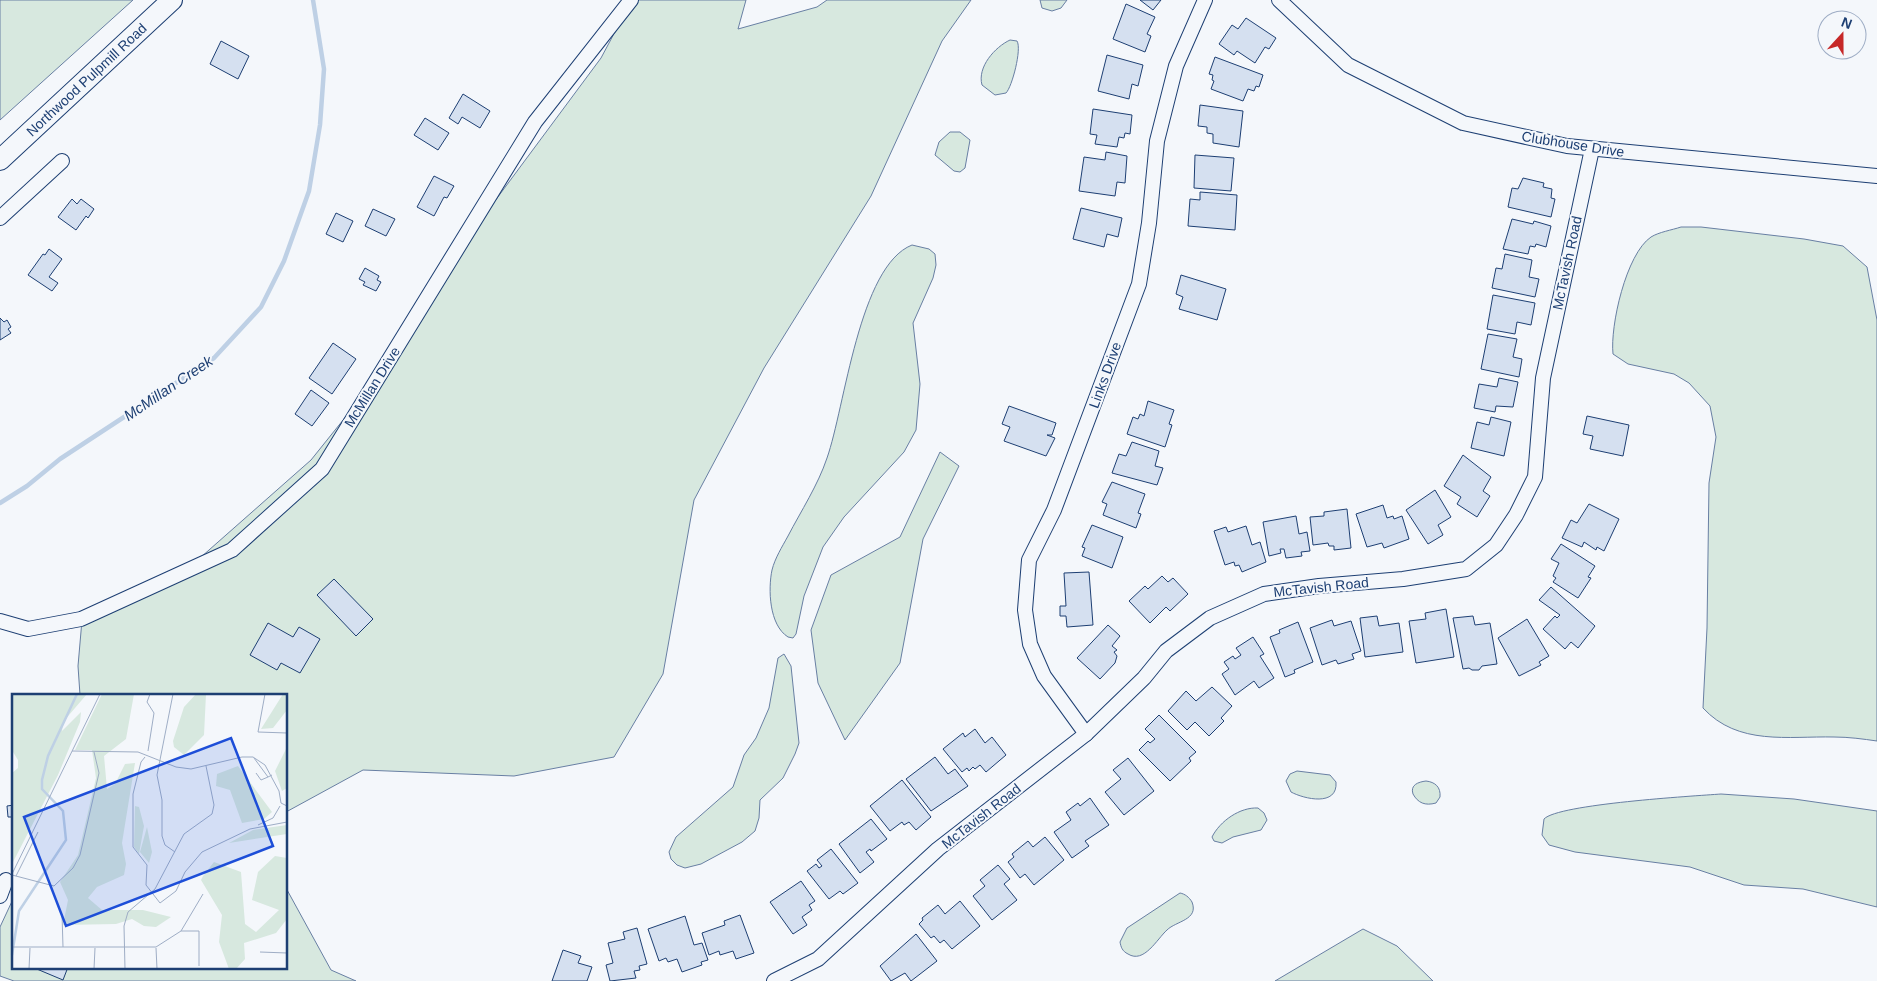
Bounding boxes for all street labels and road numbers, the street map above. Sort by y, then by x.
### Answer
street label: Northwood Pulpmill Road [23,20,150,139]
street label: Clubhouse Drive [1521,128,1626,160]
street label: McTavish Road [1549,215,1585,311]
street label: Links Drive [1086,340,1124,410]
street label: McMillan Drive [341,344,403,430]
street label: McTavish Road [1273,574,1369,600]
street label: McTavish Road [938,780,1024,852]

